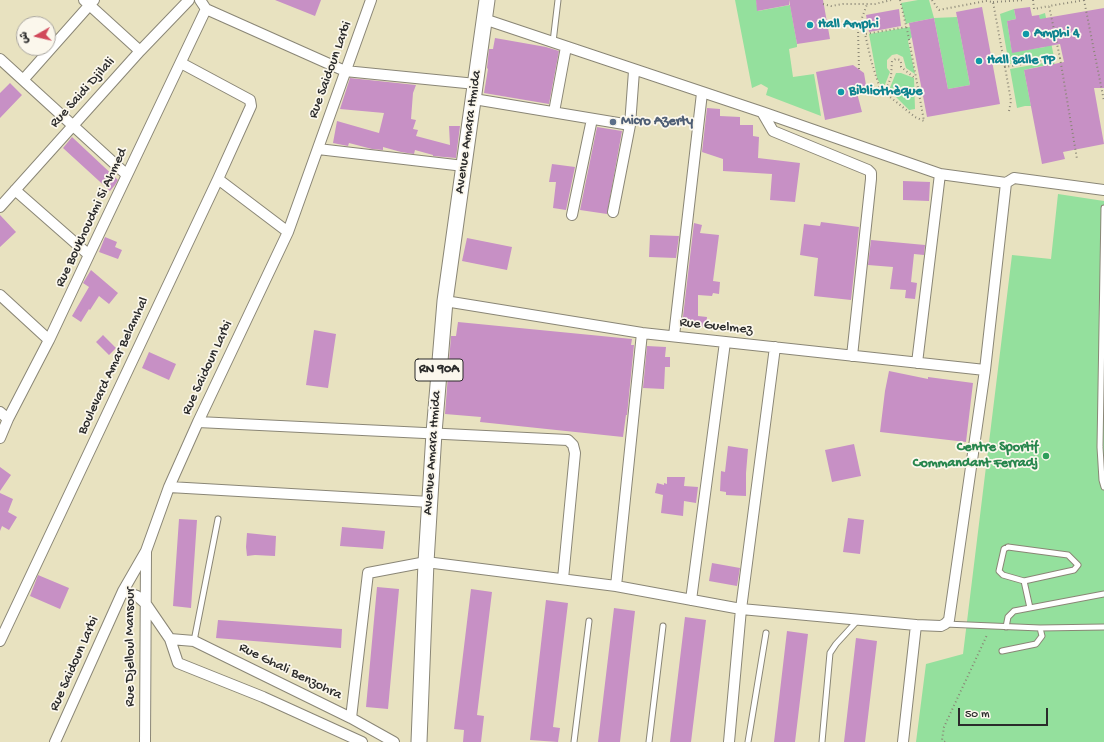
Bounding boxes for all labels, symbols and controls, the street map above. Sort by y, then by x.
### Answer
north arrow [16,16,56,56]
place label: Hall Amphi [818,17,879,33]
street label: Rue Saidoun Larbi [306,19,356,121]
marker: Hall Amphi [805,20,815,30]
place label: Amphi 4 [1034,26,1080,42]
marker: Amphi 4 [1021,29,1031,39]
text: ش [18,31,32,44]
place label: Hall salle TP [987,53,1055,69]
street label: Rue Saidi Djilali [47,54,119,132]
marker: Hall salle TP [974,56,984,66]
street label: Avenue Amara Hmida [452,69,486,195]
place label: Bibliothèque [849,84,923,100]
marker: Bibliothèque [836,87,846,97]
place label: Micro Azerty [621,114,693,130]
marker: Micro Azerty [608,117,618,127]
street label: Rue Boukhoudmi Si Ahmed [52,146,132,290]
street label: Boulevard Amar Belamhal [75,295,153,437]
street label: Rue Guelmez [679,315,753,339]
street label: Rue Saidoun Larbi [179,318,237,418]
road number: RN 90A [415,359,463,381]
street label: Avenue Amara Hmida [420,390,446,516]
place label: Centre Sportif Commandant Ferradj [913,440,1038,472]
marker: Centre Sportif Commandant Ferradj [1041,451,1051,461]
street label: Rue Djelloul Mansour [123,587,139,707]
street label: Rue Saidoun Larbi [47,614,103,714]
street label: Rue Ghali Benzohra [236,640,344,704]
scale bar [960,700,1050,726]
text: 50 m [965,708,990,722]

